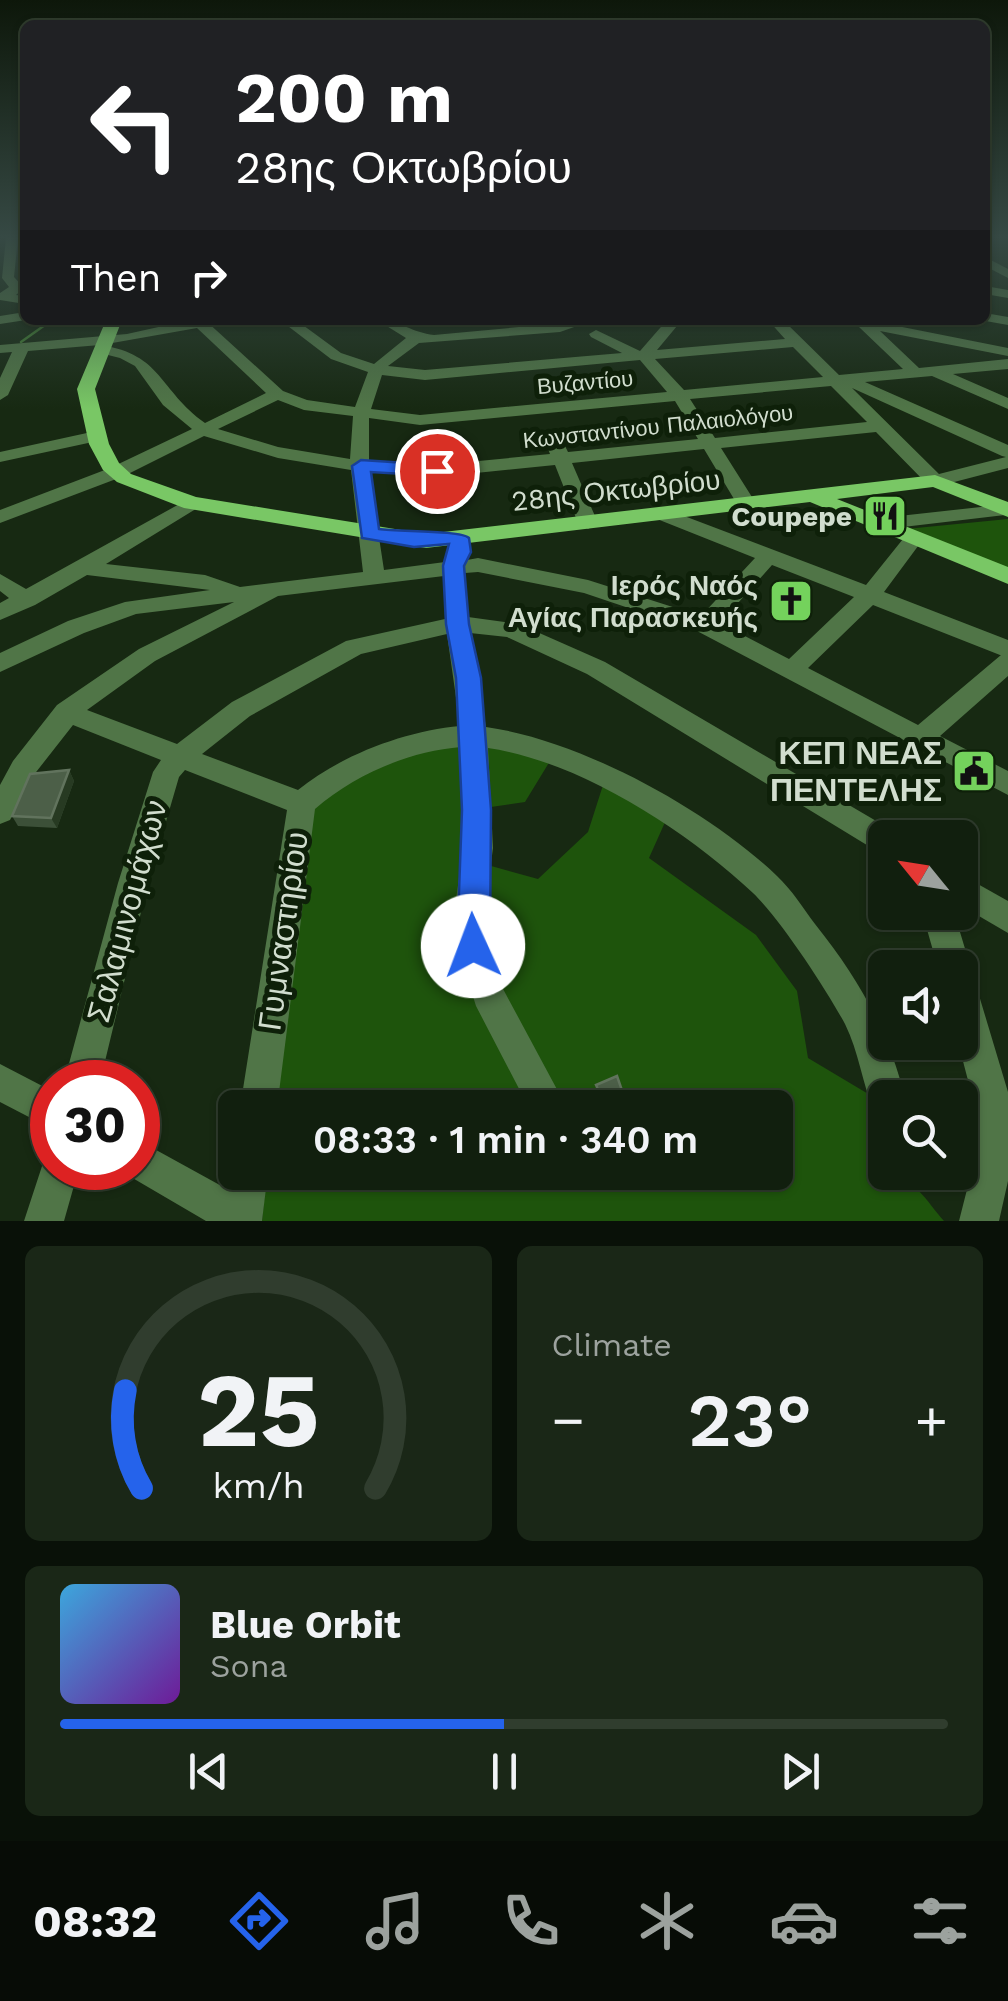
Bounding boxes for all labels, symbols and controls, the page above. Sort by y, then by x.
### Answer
text: 200 m [235,57,453,139]
icon: left [70,60,200,190]
text: 28ης Οκτωβρίου [235,141,572,194]
icon: right [181,250,236,305]
text: Then [70,256,161,300]
street label: Βυζαντίου [536,366,634,399]
street label: Κωνσταντίνου Παλαιολόγου [522,400,794,453]
pin [395,429,480,514]
icon: arrive [410,444,465,499]
street label: 28ης Οκτωβρίου [510,463,722,518]
restaurant icon: Coupepe [862,493,908,539]
place label: Coupepe [731,500,852,533]
place label: Ιερός Ναός Αγίας Παρασκευής [508,569,758,634]
church icon: Ιερός Ναός Αγίας Παρασκευής [768,578,814,624]
place label: ΚΕΠ ΝΕΑΣ ΠΕΝΤΕΛΗΣ [770,734,942,809]
public building icon: ΚΕΠ ΝΕΑΣ ΠΕΝΤΕΛΗΣ [951,748,997,794]
street label: Σαλαμινομάχων [79,796,175,1026]
north arrow [868,820,978,930]
map controls [868,820,978,1190]
street label: Γυμναστηρίου [250,829,316,1033]
position arrow [421,894,525,998]
button: sound [868,950,978,1060]
speed limit sign: 30 [30,1060,160,1190]
button: search [868,1080,978,1190]
text: 08:33 · 1 min · 340 m [313,1118,698,1162]
text: Climate [552,1326,672,1364]
text: 25 [197,1349,320,1471]
text: 23° [687,1376,812,1464]
text: − [552,1388,585,1452]
text: + [915,1388,948,1452]
text: km/h [212,1465,304,1507]
text: Blue Orbit [210,1603,401,1647]
text: Sona [210,1647,288,1685]
icon: previous [181,1744,236,1799]
icon: pause [477,1744,532,1799]
icon: next [773,1744,828,1799]
icon: directions [224,1886,294,1956]
icon: music [360,1886,430,1956]
icon: phone [496,1886,566,1956]
icon: climate [632,1886,702,1956]
icon: car [769,1886,839,1956]
icon: filters [905,1886,975,1956]
text: 08:32 [33,1895,157,1948]

